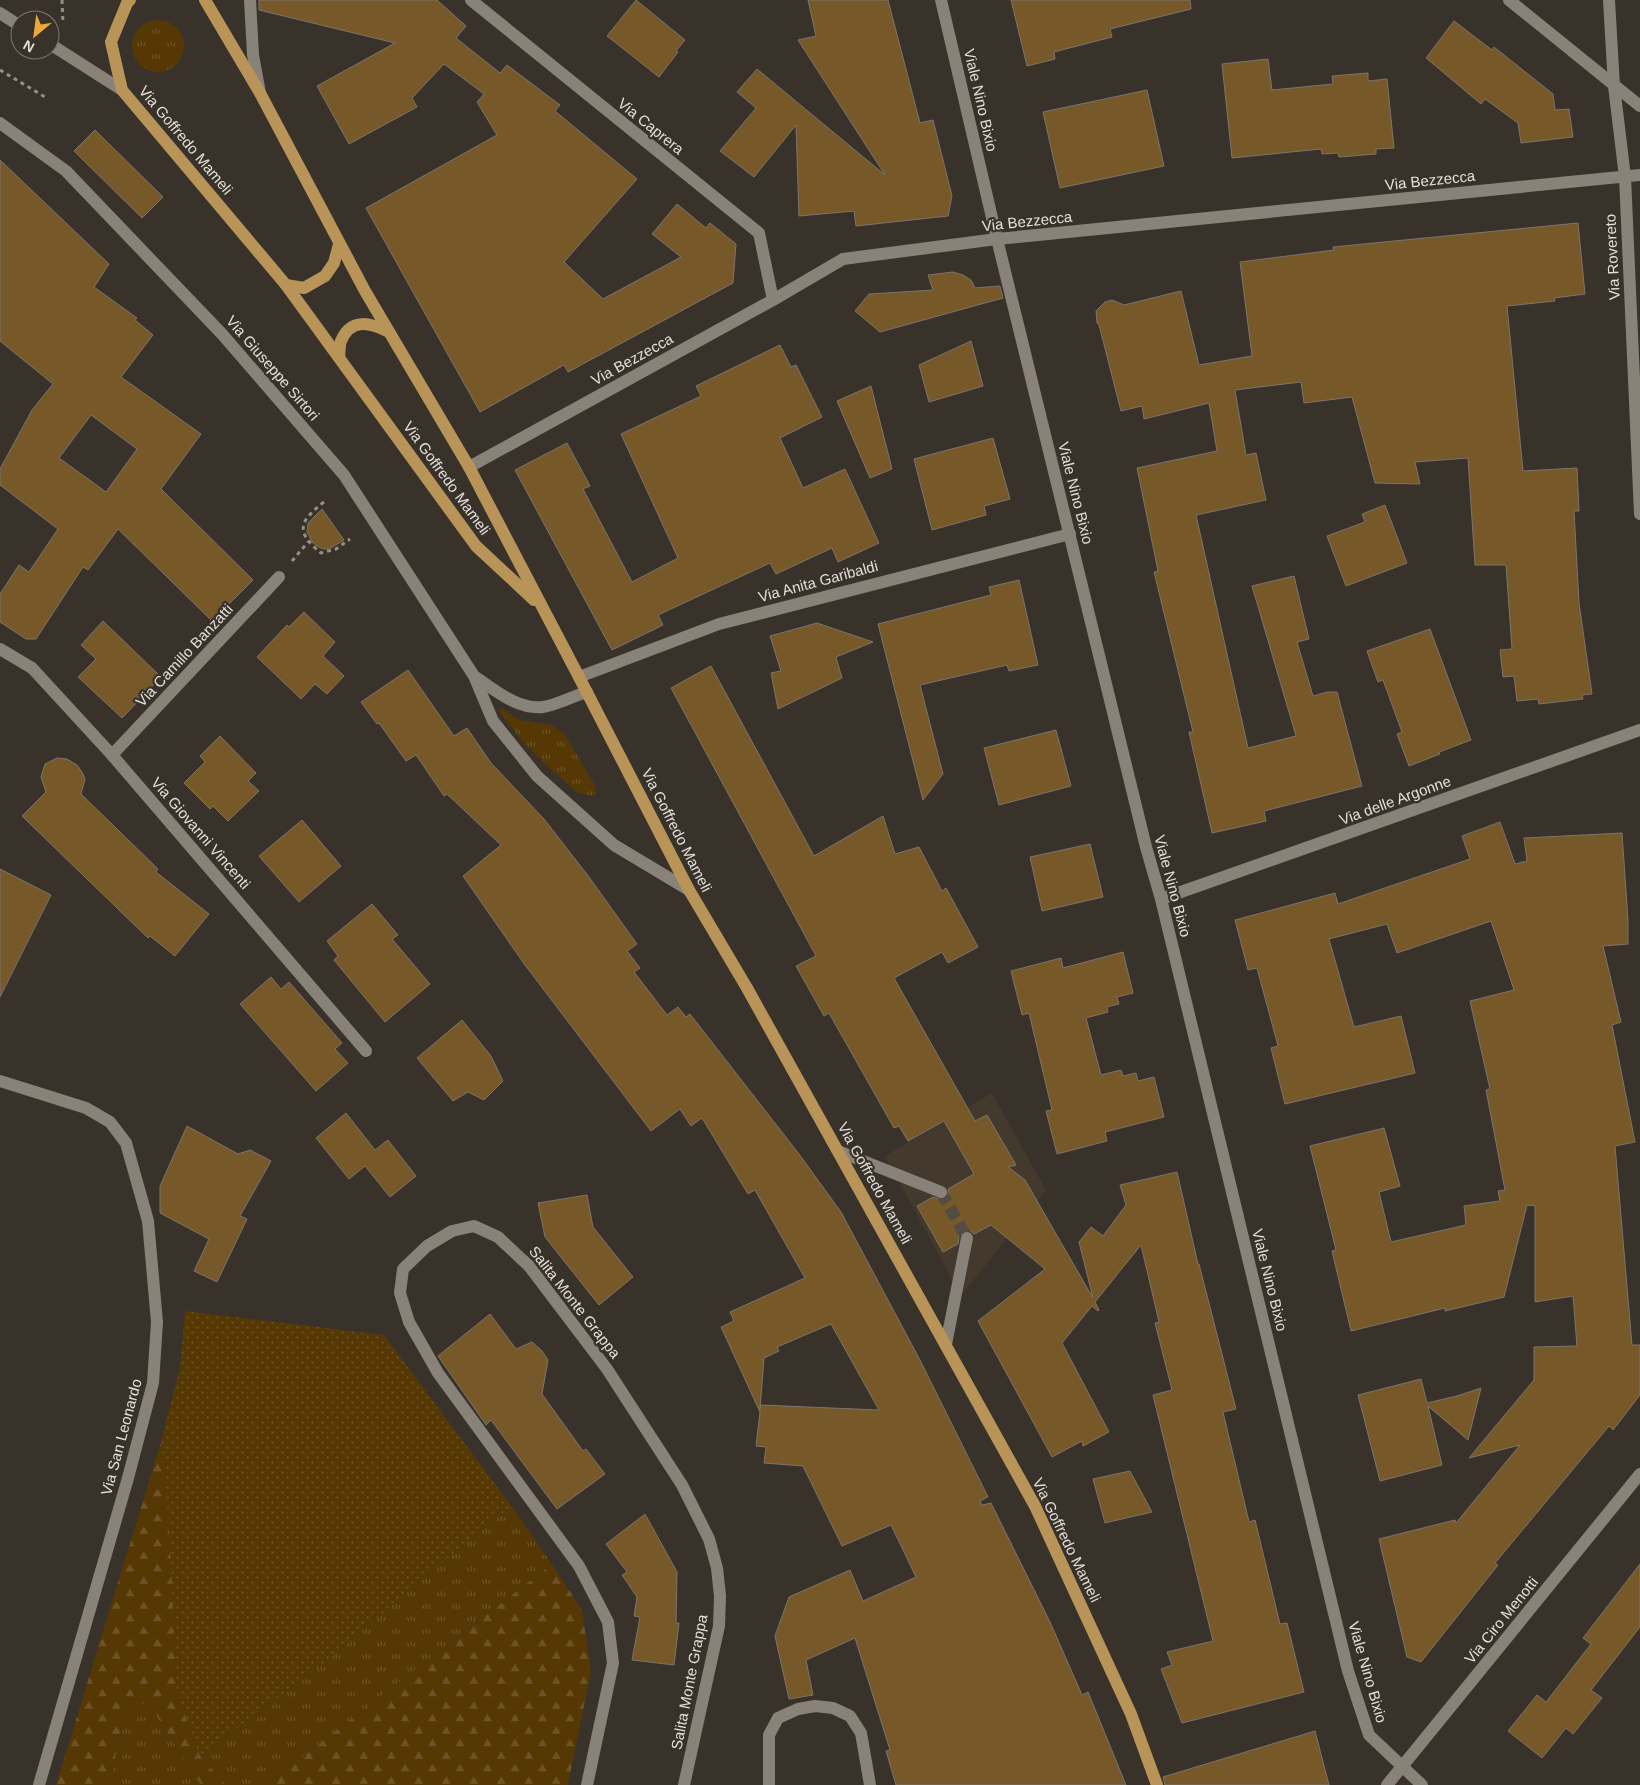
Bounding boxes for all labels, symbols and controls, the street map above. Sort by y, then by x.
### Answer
north arrow [10,10,60,60]
text: N [20,37,37,56]
street label: Viale Nino Bixio [961,47,1001,153]
street label: Via Goffredo Mameli [136,82,236,198]
street label: Via Caprera [615,94,688,158]
street label: Via Bezzecca [1384,167,1477,193]
street label: Via Bezzecca [981,208,1074,234]
street label: Via Rovereto [1601,213,1623,301]
street label: Via Giuseppe Sirtori [223,312,323,424]
street label: Via Bezzecca [588,329,676,388]
street label: Via Goffredo Mameli [400,418,494,538]
street label: Viale Nino Bixio [1055,440,1097,546]
street label: Via Anita Garibaldi [756,557,880,605]
street label: Via Camillo Banzatti [132,600,236,710]
street label: Via Goffredo Mameli [639,765,715,895]
street label: Via delle Argonne [1337,772,1453,828]
street label: Via Giovanni Vincenti [148,774,254,892]
street label: Viale Nino Bixio [1151,833,1195,939]
street label: Via Goffredo Mameli [835,1119,915,1247]
street label: Viale Nino Bixio [1249,1227,1291,1333]
street label: Salita Monte Grappa [526,1243,624,1362]
street label: Via San Leonardo [97,1377,145,1497]
street label: Via Goffredo Mameli [1030,1475,1104,1605]
street label: Via Ciro Menotti [1461,1573,1541,1667]
street label: Salita Monte Grappa [668,1612,711,1751]
street label: Viale Nino Bixio [1345,1619,1391,1725]

